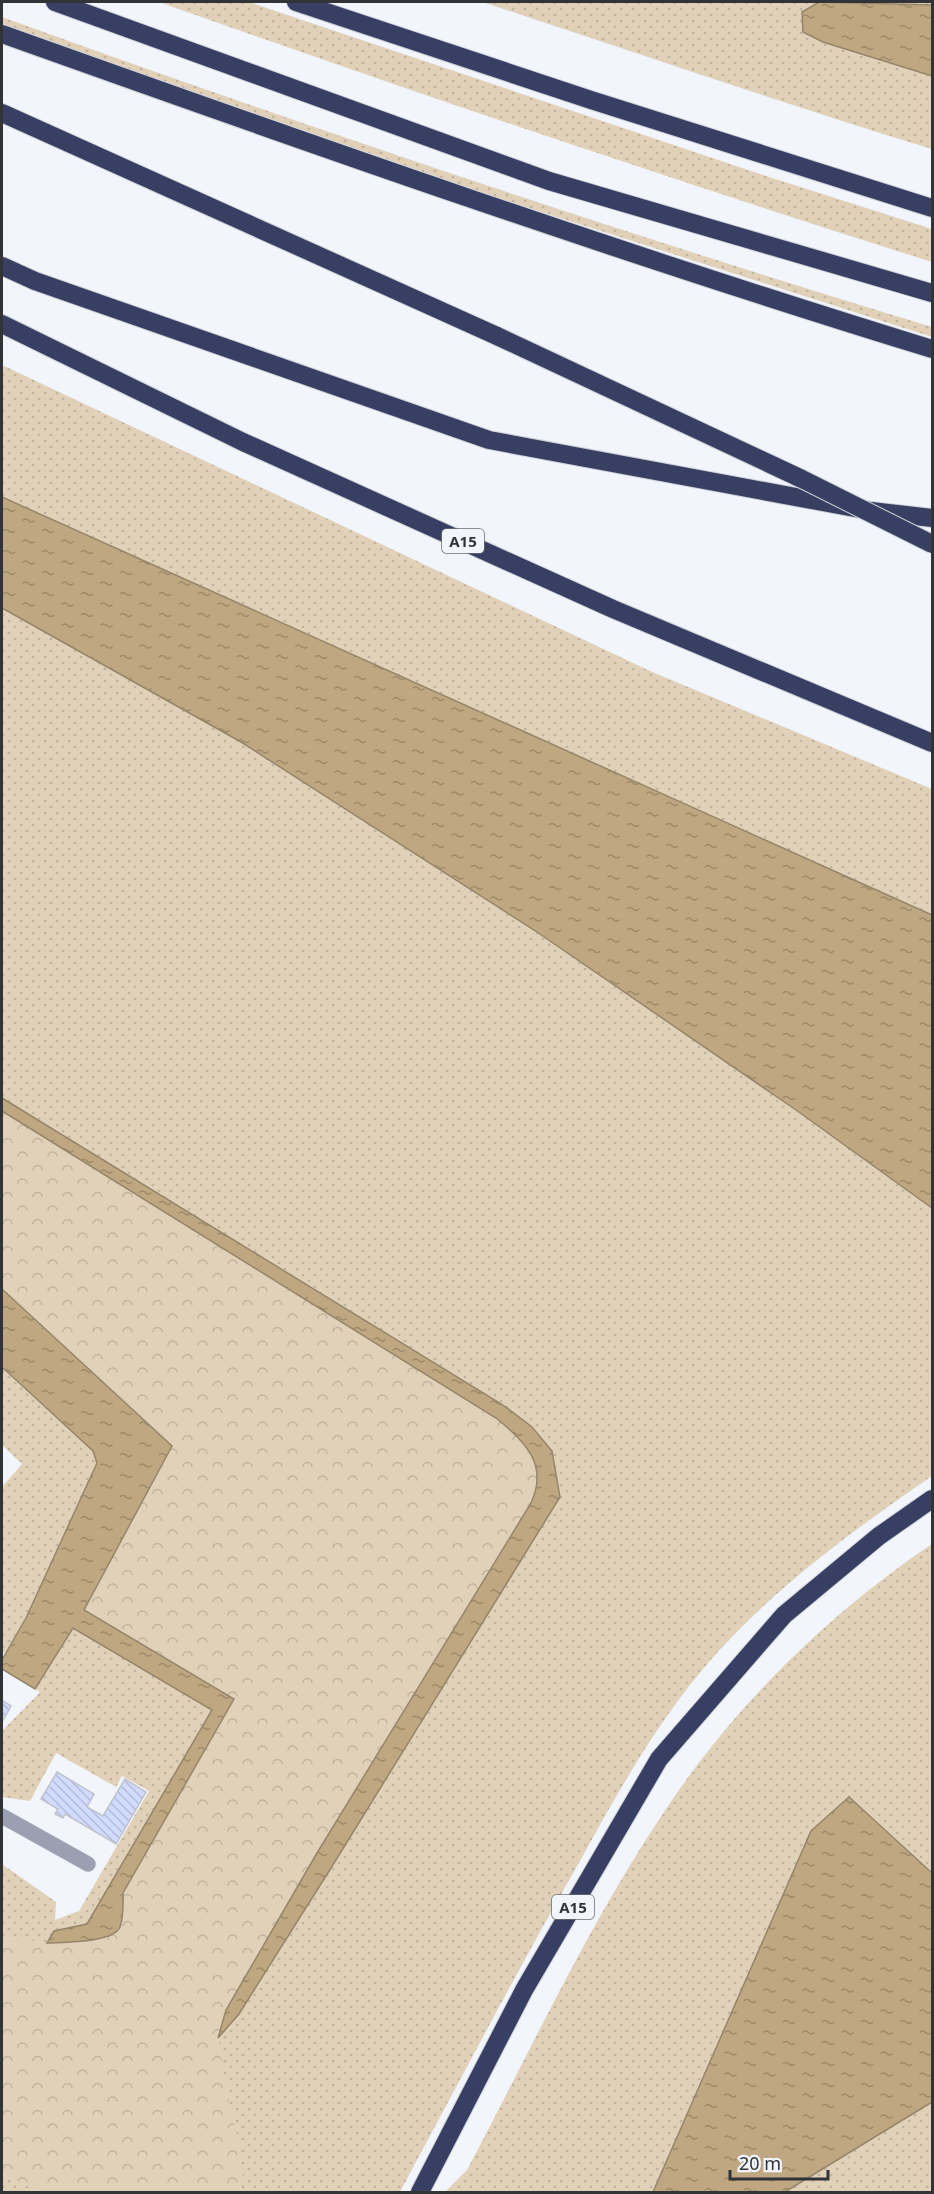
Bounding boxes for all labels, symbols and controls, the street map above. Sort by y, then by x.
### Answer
road number: A15 [442,529,484,553]
road number: A15 [552,1895,594,1919]
scale bar [730,2143,828,2181]
text: 20 m [739,2151,781,2175]

